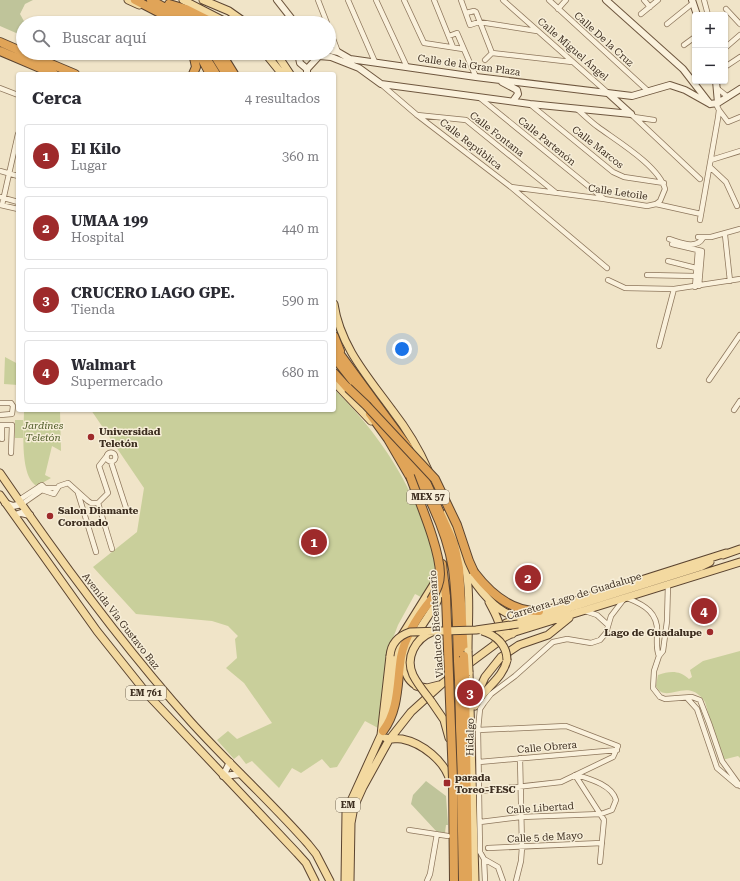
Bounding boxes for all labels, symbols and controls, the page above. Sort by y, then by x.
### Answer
street label: Calle De la Cruz [572,10,636,69]
map controls [692,12,728,84]
button: + [692,12,728,48]
street label: Calle Miguel Ángel [536,15,610,83]
search box [16,16,336,60]
icon: search [30,27,52,49]
text: Buscar aquí [62,29,146,47]
button: − [692,48,728,84]
street label: Calle de la Gran Plaza [417,52,522,78]
text: Cerca [32,88,82,108]
text: 4 resultados [245,91,320,106]
street label: Calle Fontana [468,109,527,159]
street label: Calle Partenón [516,114,578,168]
street label: Calle República [438,116,505,172]
street label: Calle Marcos [570,124,626,171]
text: El Kilo [71,140,121,158]
text: 1 [42,149,50,164]
text: 360 m [282,149,319,164]
text: Lugar [71,158,107,173]
street label: Calle Letoile [587,182,649,202]
text: UMAA 199 [71,212,148,230]
text: 2 [42,221,50,236]
text: 440 m [282,221,319,236]
text: Hospital [71,230,124,245]
text: CRUCERO LAGO GPE. [71,284,235,302]
text: 3 [42,293,50,308]
text: 590 m [282,293,319,308]
text: Tienda [71,302,115,317]
your location [392,339,412,359]
text: Walmart [71,356,136,374]
text: 4 [42,365,50,380]
text: 680 m [282,365,319,380]
text: Supermercado [71,374,163,389]
park label: Jardínes Teletón [22,420,64,443]
place label: Universidad Teletón [99,426,161,449]
marker: Universidad Teletón [86,432,96,442]
road number: MEX 57 [407,490,449,504]
place label: Salon Diamante Coronado [58,505,139,528]
marker: Salon Diamante Coronado [45,511,55,521]
pin: 1 [301,527,327,557]
pin: 2 [515,563,541,593]
street label: Viaducto Bicentenario [427,570,445,678]
street label: Carretera Lago de Guadalupe [505,570,643,622]
street label: Avenida Via Gustavo Baz [80,571,162,671]
pin: 4 [691,596,717,626]
place label: Lago de Guadalupe [604,627,702,638]
marker: Lago de Guadalupe [705,627,715,637]
pin: 3 [457,678,483,708]
road number: EM 761 [126,686,166,700]
street label: Hidalgo [464,718,476,756]
street label: Calle Obrera [517,739,578,755]
place label: parada Toreo-FESC [455,772,516,795]
marker: parada Toreo-FESC [442,778,452,788]
road number: EM [336,798,360,812]
street label: Calle Libertad [506,800,575,816]
street label: Calle 5 de Mayo [507,830,583,844]

